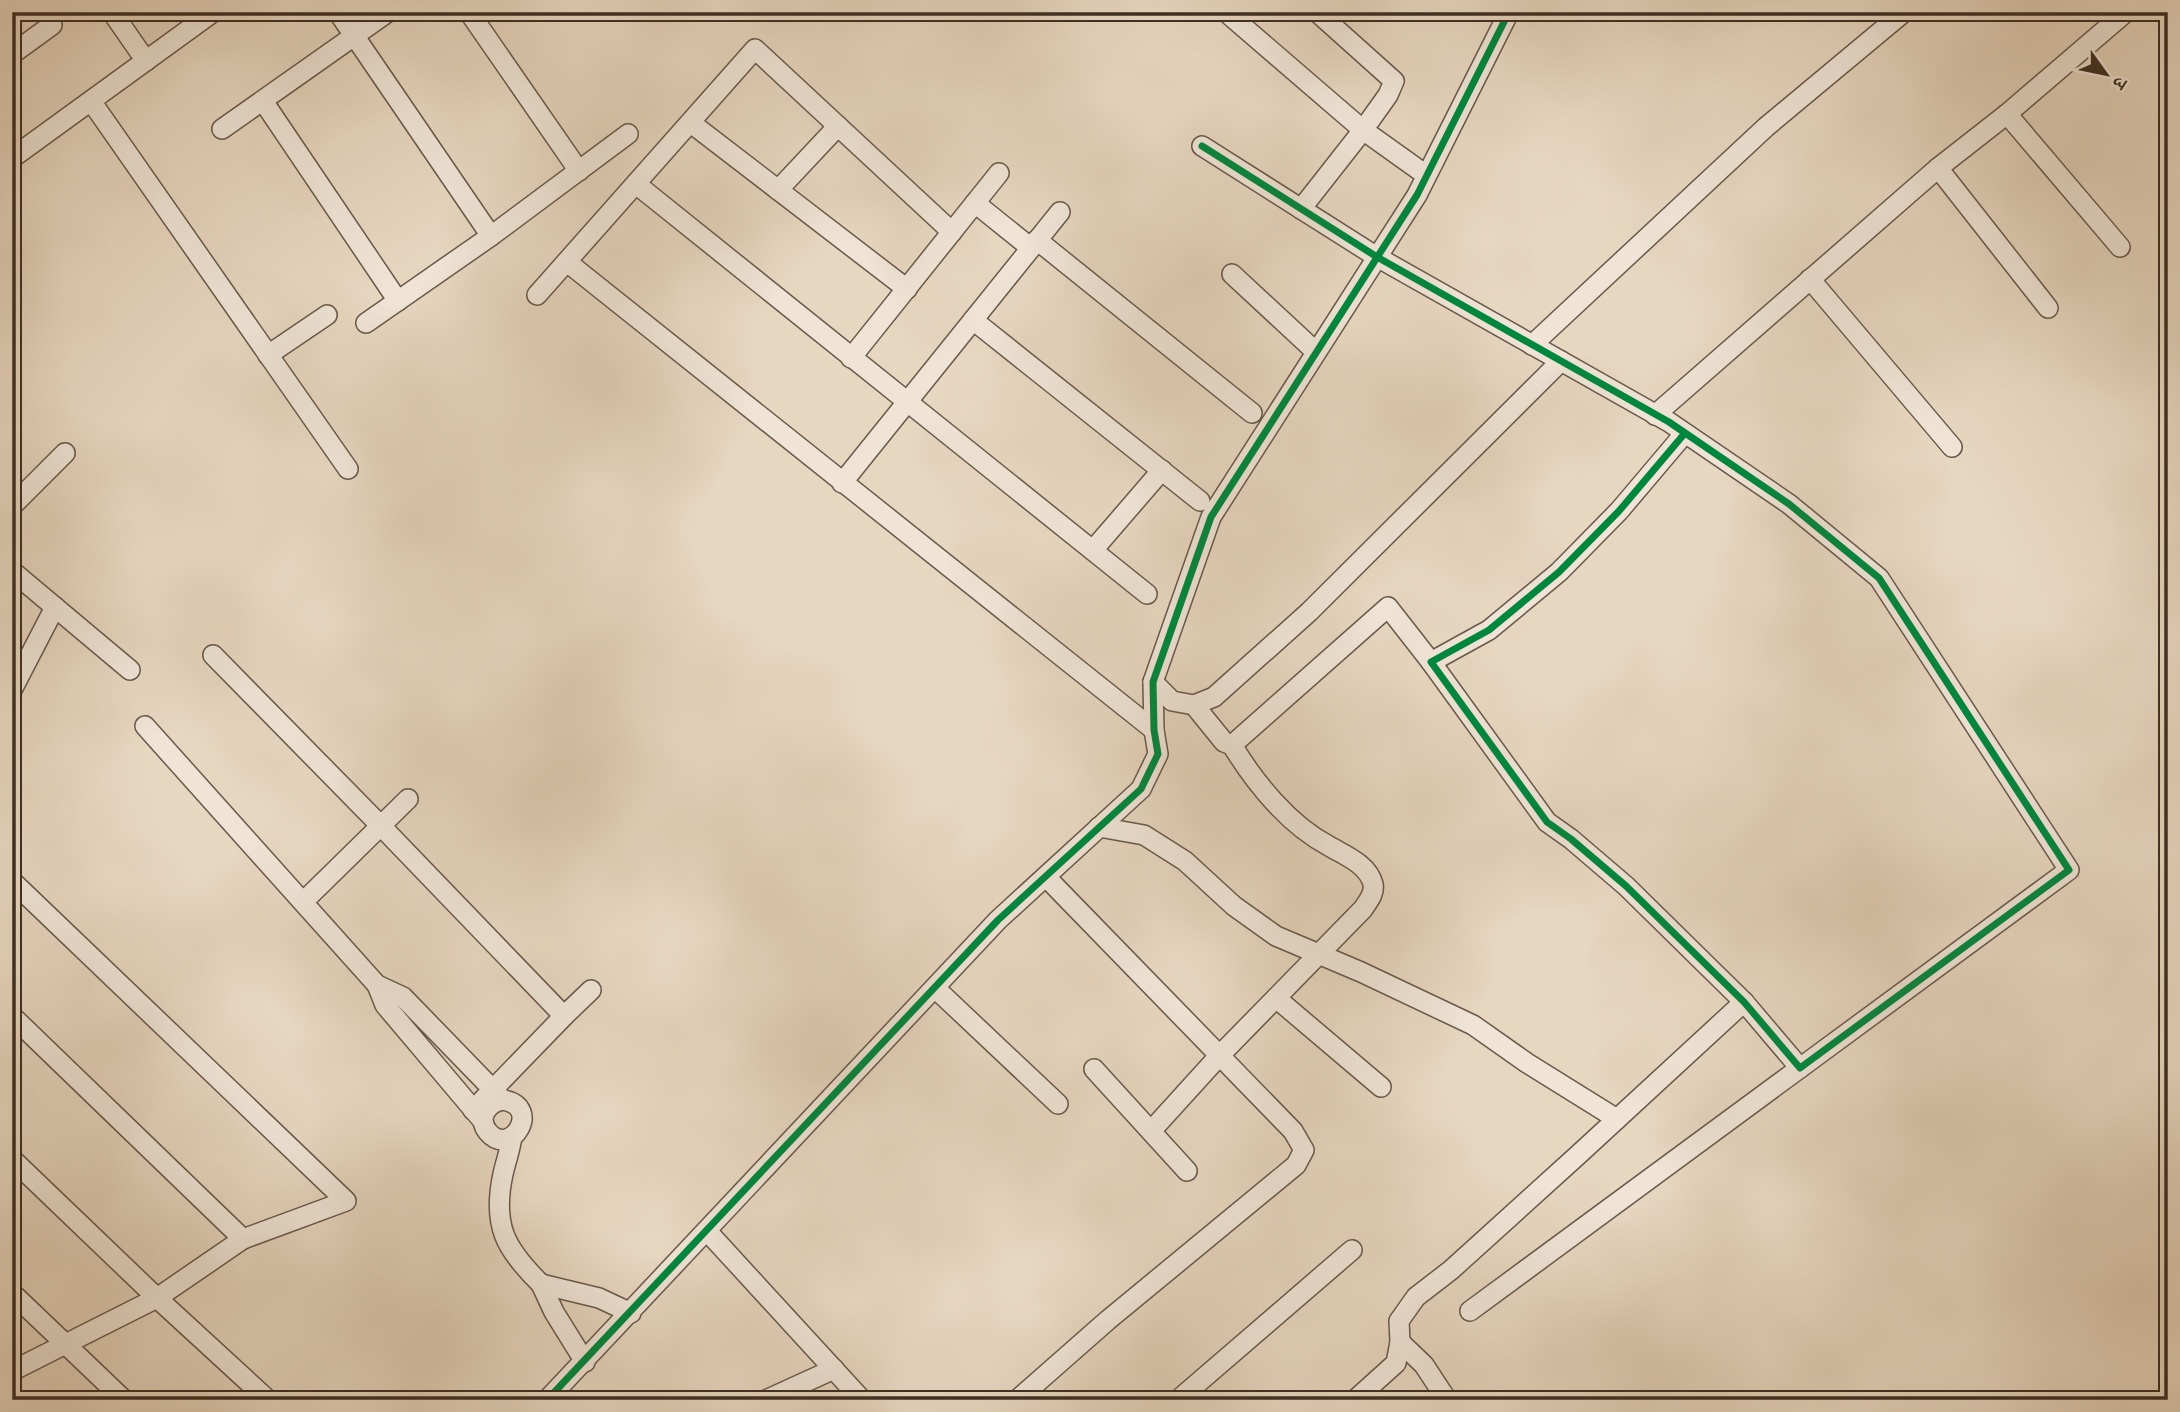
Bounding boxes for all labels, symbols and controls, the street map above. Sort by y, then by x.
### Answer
north arrow [2072,38,2142,108]
text: उ [2107,71,2133,94]

